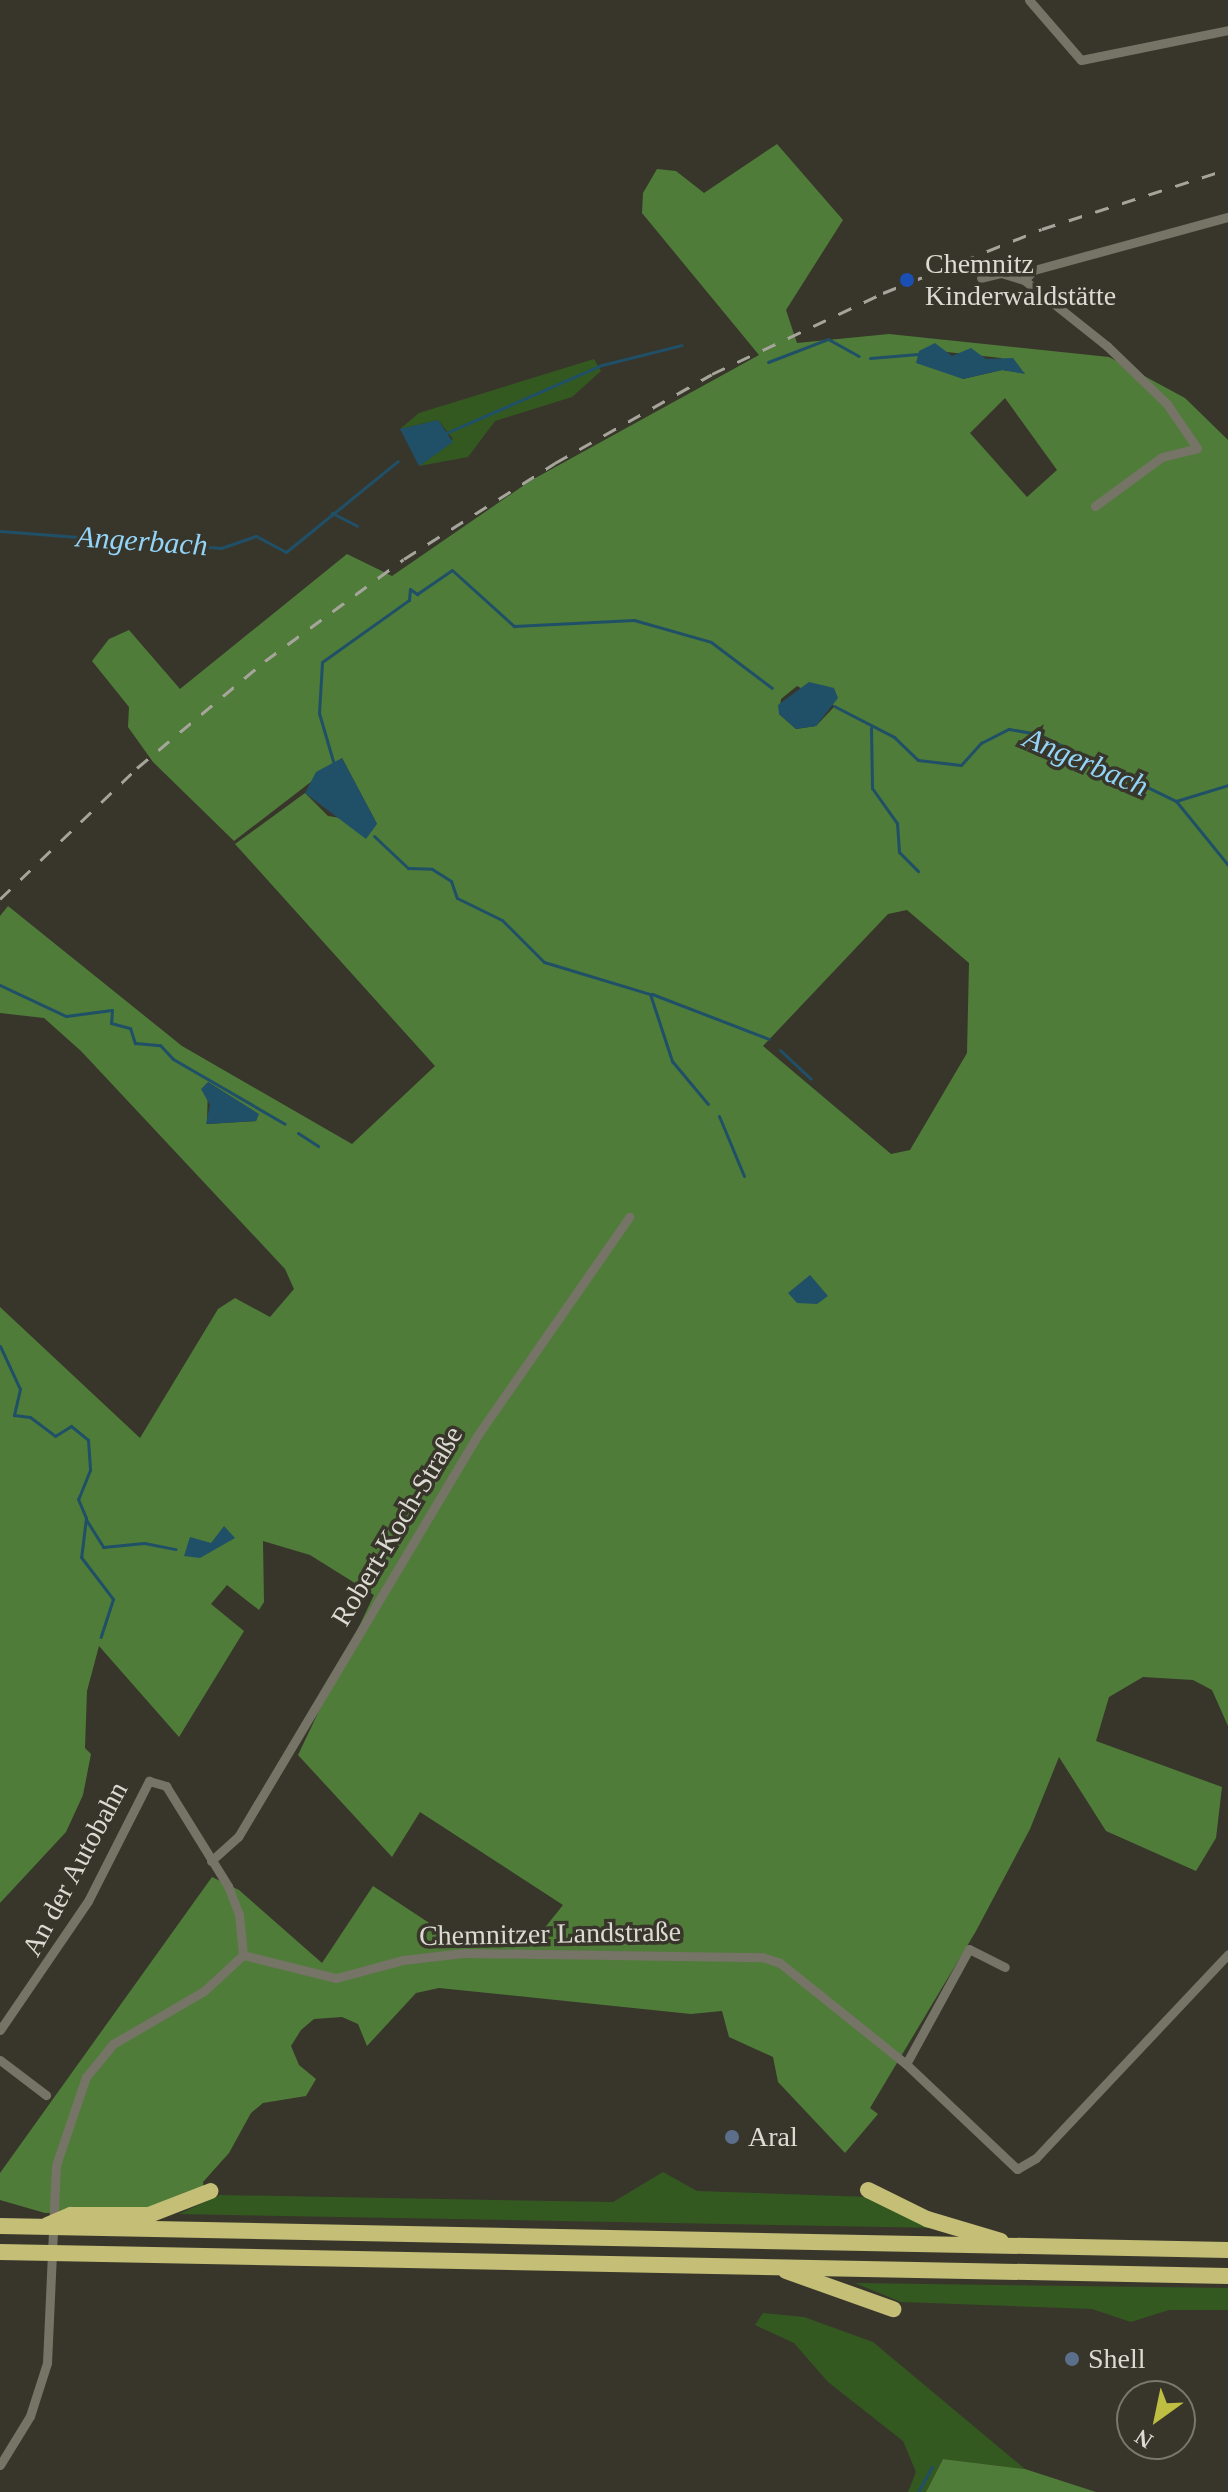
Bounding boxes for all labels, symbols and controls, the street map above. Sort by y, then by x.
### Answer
place label: Chemnitz Kinderwaldstätte [925,247,1116,313]
marker: Chemnitz Kinderwaldstätte [896,269,918,291]
water label: Angerbach [75,518,209,564]
water label: Angerbach [1018,720,1154,804]
street label: Robert-Koch-Straße [324,1420,470,1632]
street label: An der Autobahn [15,1775,135,1963]
street label: Chemnitzer Landstraße [419,1915,681,1953]
place label: Aral [748,2120,798,2154]
marker: Aral [723,2128,741,2146]
place label: Shell [1088,2342,1146,2376]
marker: Shell [1063,2350,1081,2368]
north arrow [1116,2380,1196,2460]
text: N [1130,2424,1157,2454]

